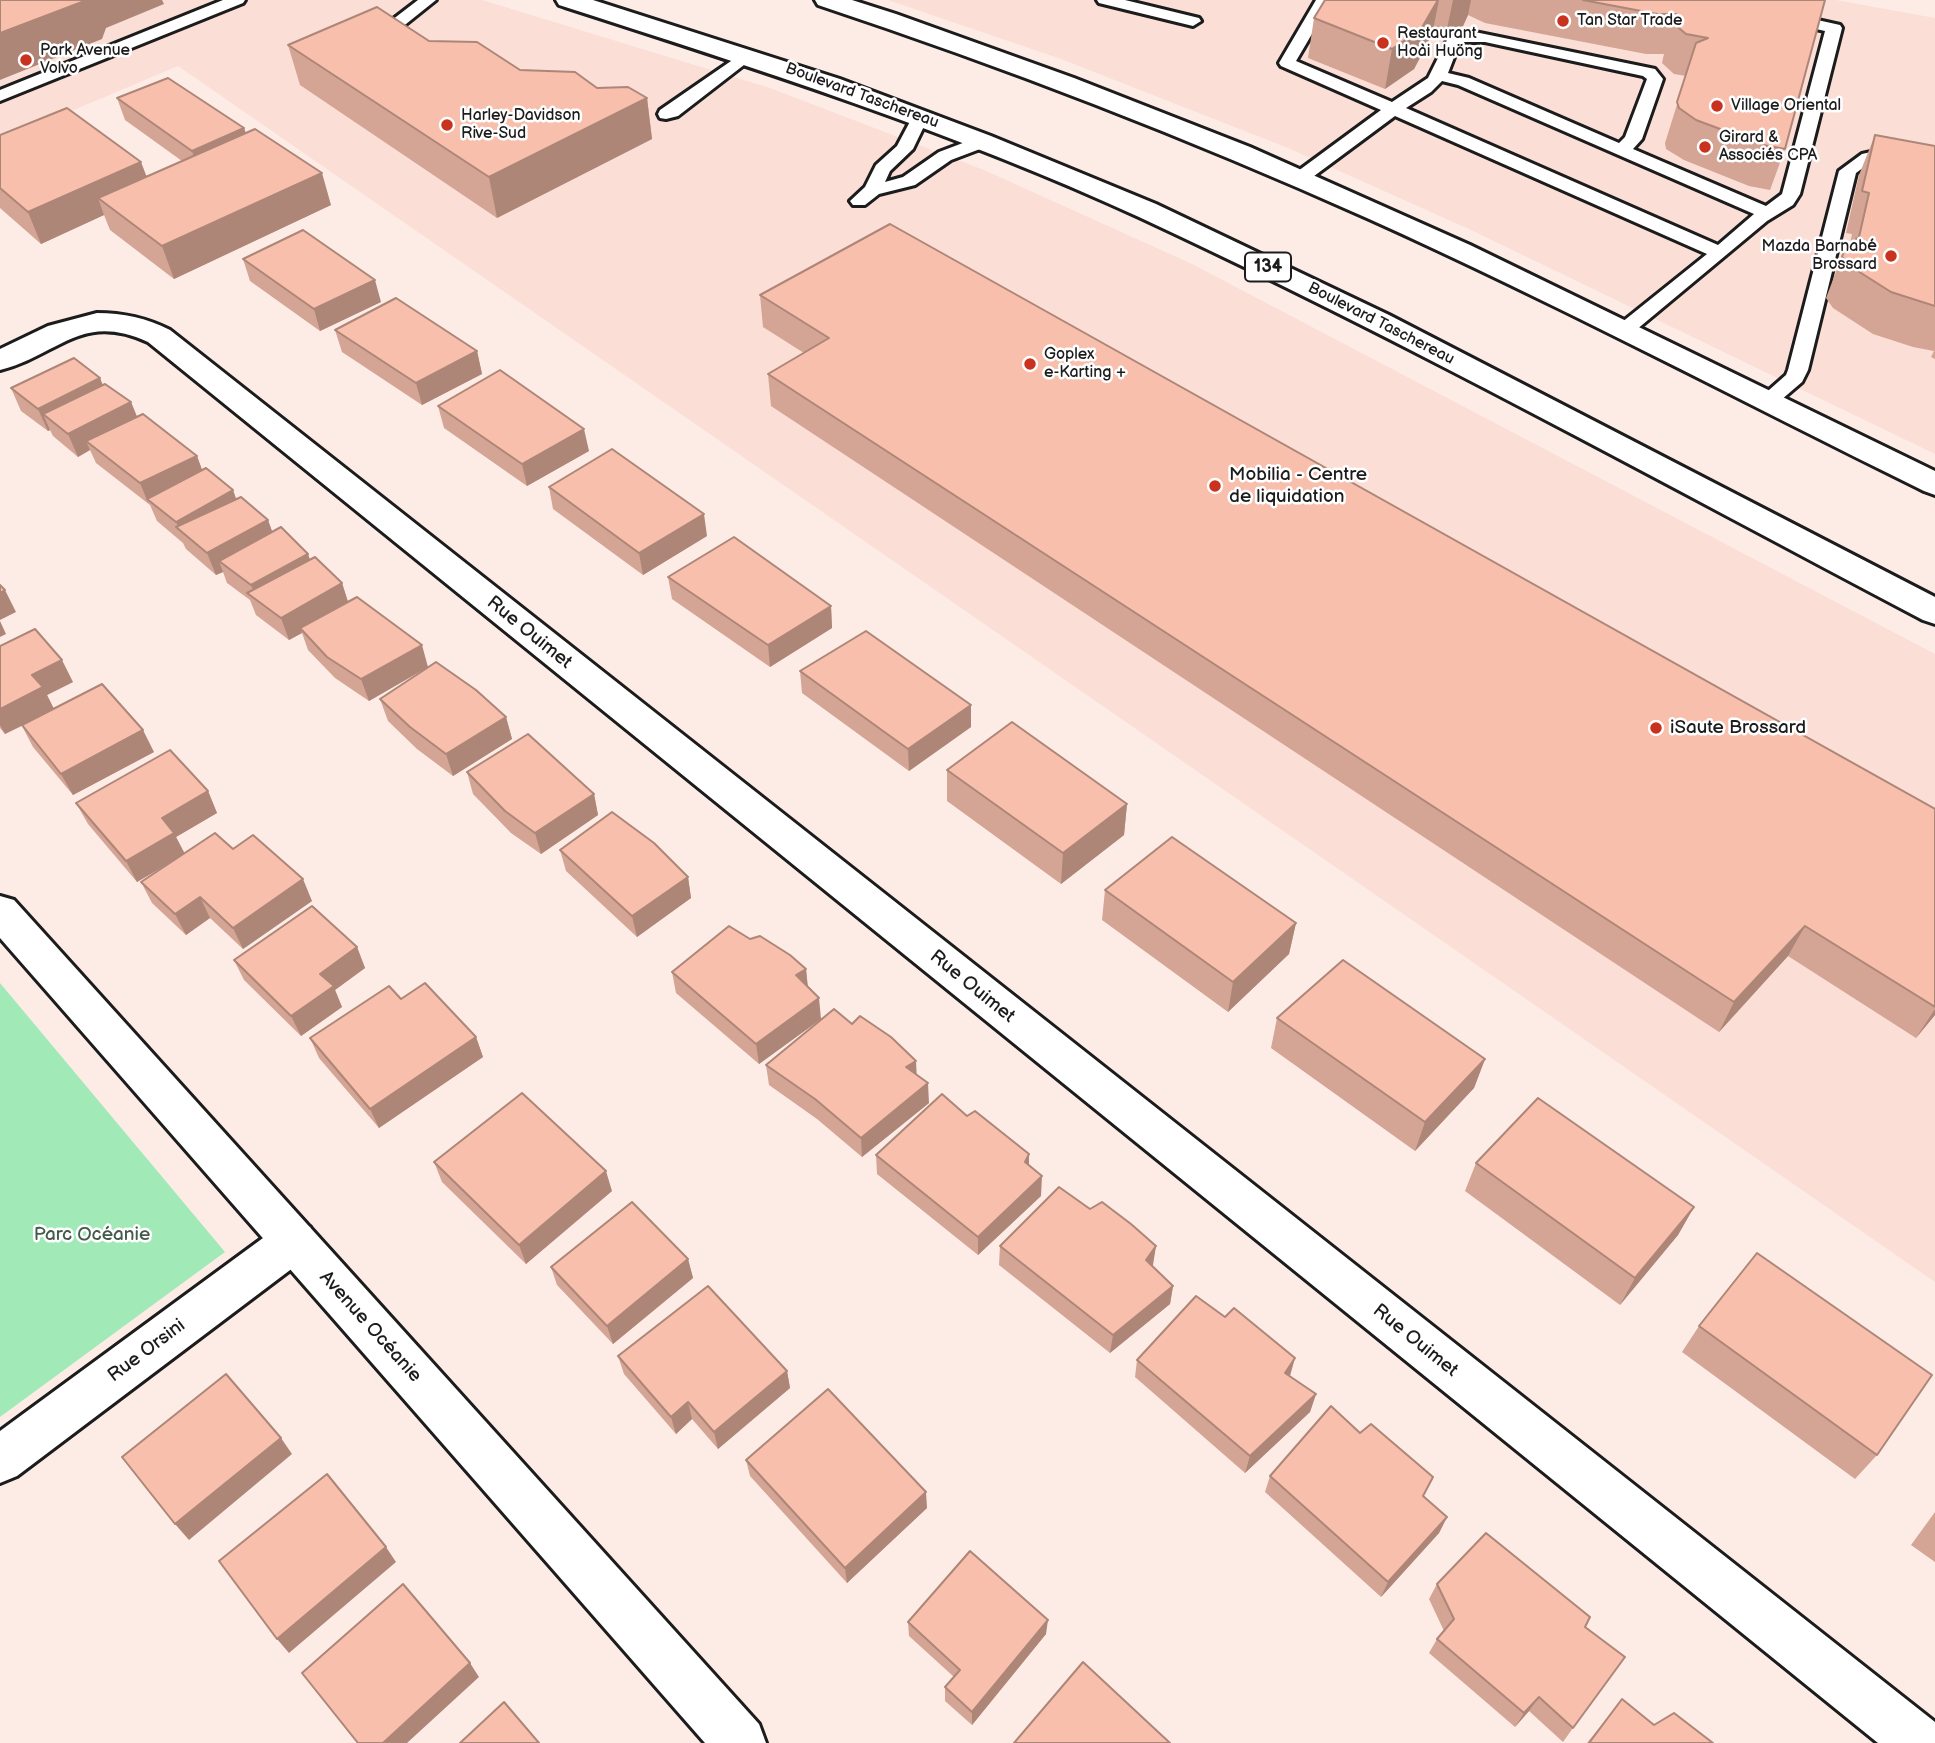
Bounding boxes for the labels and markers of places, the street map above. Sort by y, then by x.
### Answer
place label: Tan Star Trade [1577,11,1683,31]
marker: Tan Star Trade [1555,13,1571,29]
place label: Restaurant Hoài Huöng [1397,24,1483,62]
marker: Restaurant Hoài Huöng [1375,35,1391,51]
place label: Park Avenue Volvo [40,41,130,79]
marker: Park Avenue Volvo [18,52,34,68]
place label: Village Oriental [1731,96,1841,116]
marker: Village Oriental [1709,98,1725,114]
place label: Harley-Davidson Rive-Sud [461,106,581,144]
marker: Harley-Davidson Rive-Sud [439,117,455,133]
place label: Girard & Associés CPA [1719,128,1817,166]
marker: Girard & Associés CPA [1697,139,1713,155]
place label: Mazda Barnabé Brossard [1762,237,1877,275]
marker: Mazda Barnabé Brossard [1883,248,1899,264]
place label: Goplex e-Karting + [1044,345,1126,383]
marker: Goplex e-Karting + [1022,356,1038,372]
place label: Mobilia - Centre de liquidation [1229,464,1367,508]
marker: Mobilia - Centre de liquidation [1207,478,1223,494]
place label: iSaute Brossard [1670,717,1806,739]
marker: iSaute Brossard [1648,720,1664,736]

